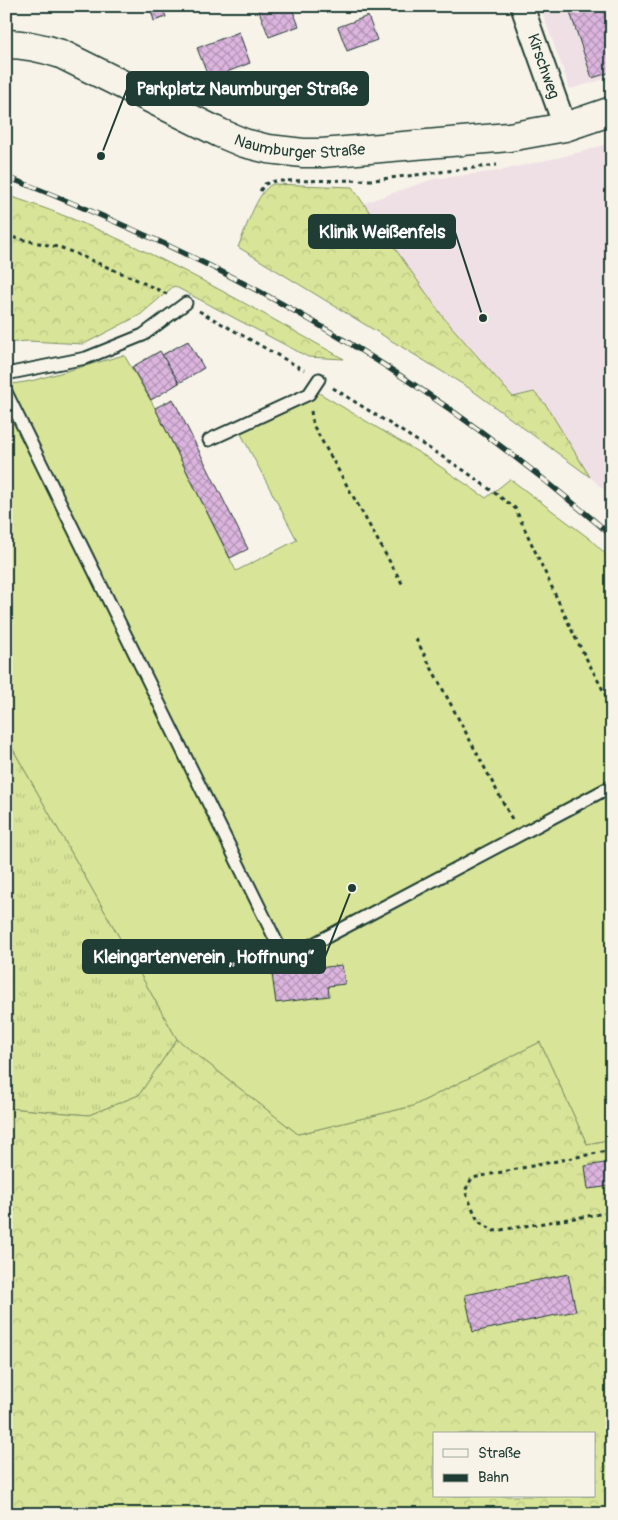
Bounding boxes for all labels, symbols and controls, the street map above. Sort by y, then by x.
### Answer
street label: Kirschweg [523,31,564,102]
callout: Parkplatz Naumburger Straße [127,72,368,105]
text: Parkplatz Naumburger Straße [136,78,359,101]
street label: Naumburger Straße [231,130,366,163]
callout: Klinik Weißenfels [309,215,455,248]
text: Klinik Weißenfels [319,221,446,244]
callout: Kleingartenverein „Hoffnung“ [83,940,325,973]
text: Kleingartenverein „Hoffnung“ [93,946,315,969]
legend [433,1432,596,1498]
text: Straße [478,1444,521,1463]
text: Bahn [478,1468,509,1487]

